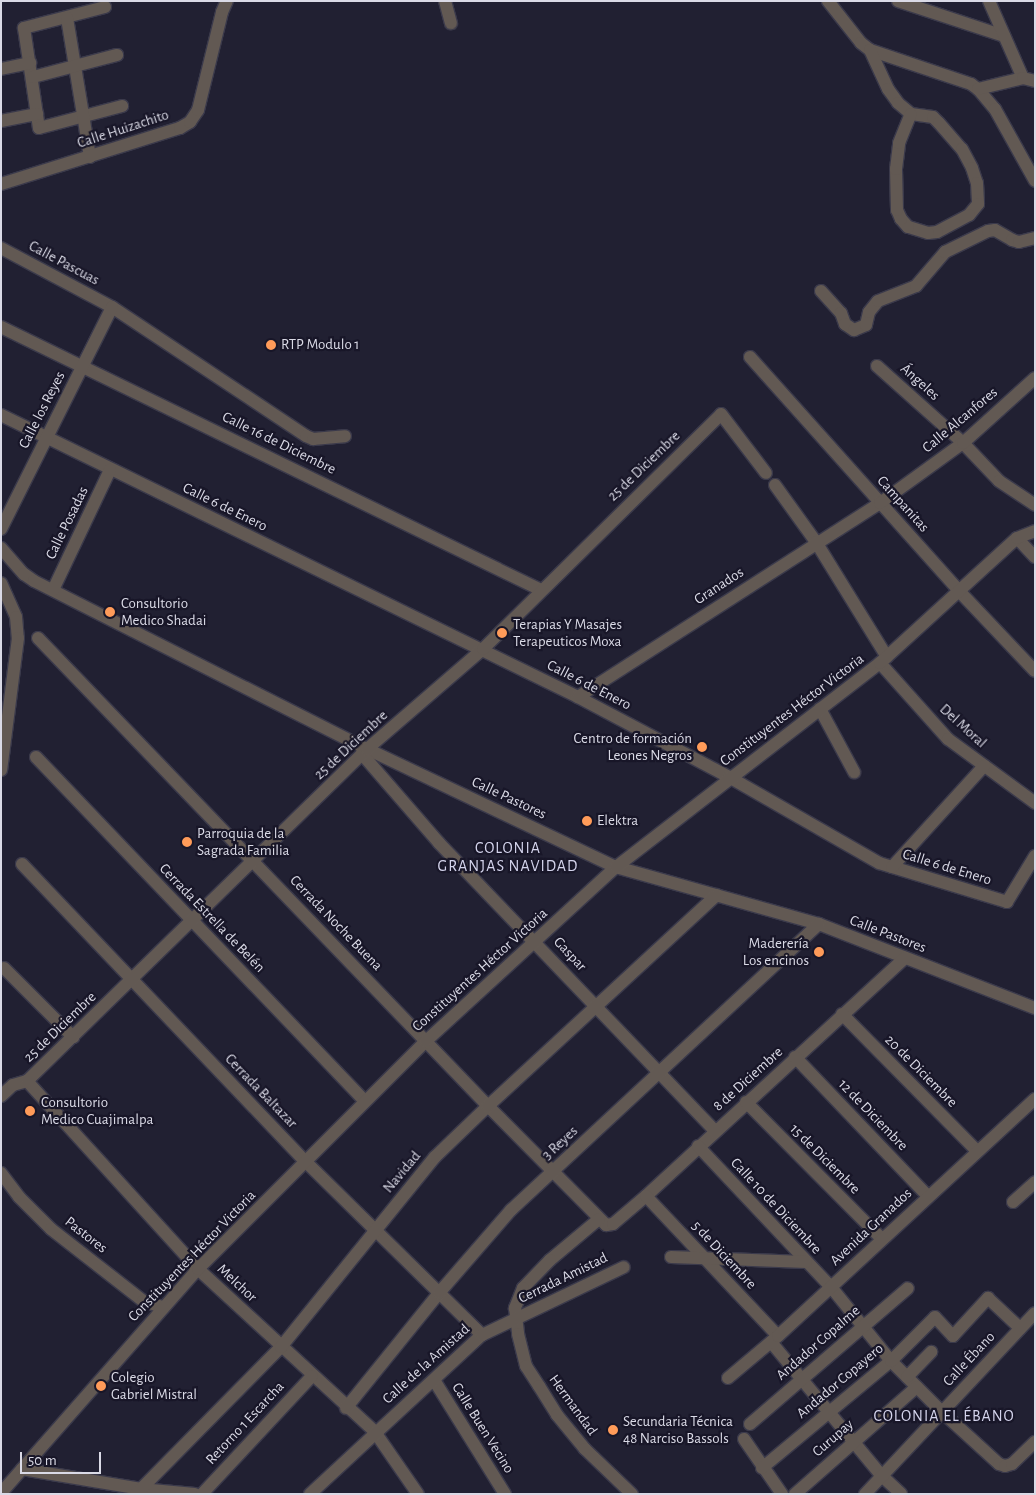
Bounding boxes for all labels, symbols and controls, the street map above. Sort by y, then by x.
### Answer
street label: Calle Huizachito [75,106,171,152]
street label: Calle Pascuas [26,237,102,289]
place label: RTP Modulo 1 [281,336,359,354]
marker: RTP Modulo 1 [265,339,277,351]
street label: Ángeles [897,360,943,404]
street label: Calle los Reyes [15,368,69,452]
street label: Calle Alcanfores [919,383,1001,457]
street label: Calle 16 de Diciembre [219,408,339,478]
street label: 25 de Diciembre [604,427,684,505]
street label: Campanitas [873,472,933,536]
street label: Calle 6 de Enero [180,479,270,535]
street label: Calle Posadas [42,484,92,562]
street label: Granados [691,563,747,609]
place label: Consultorio Medico Shadai [121,594,206,629]
marker: Consultorio Medico Shadai [103,605,117,619]
place label: Terapias Y Masajes Terapeuticos Moxa [513,615,622,650]
marker: Terapias Y Masajes Terapeuticos Moxa [495,626,509,640]
street label: Constituyentes Héctor Victoria [716,650,868,770]
street label: Calle 6 de Enero [544,656,634,714]
street label: Del Moral [936,700,990,752]
street label: 25 de Diciembre [311,706,391,784]
place label: Centro de formación Leones Negros [574,729,692,764]
marker: Centro de formación Leones Negros [696,741,708,753]
street label: Calle Pastores [469,773,549,823]
place label: Elektra [597,812,638,830]
marker: Elektra [581,815,593,827]
place label: Parroquia de la Sagrada Familia [197,824,290,859]
marker: Parroquia de la Sagrada Familia [181,836,193,848]
district label: COLONIA GRANJAS NAVIDAD [436,838,580,876]
street label: Calle 6 de Enero [900,845,994,889]
street label: Cerrada Estrella de Belén [155,860,269,976]
street label: Cerrada Noche Buena [286,872,386,974]
street label: Constituyentes Héctor Victoria [409,904,551,1036]
street label: Calle Pastores [847,911,929,957]
street label: Gaspar [550,933,590,975]
place label: Maderería Los encinos [743,934,809,969]
marker: Maderería Los encinos [813,946,825,958]
street label: 25 de Diciembre [20,988,100,1066]
street label: 20 de Diciembre [881,1031,961,1111]
street label: 8 de Diciembre [709,1043,787,1115]
street label: Cerrada Baltazar [221,1050,301,1132]
street label: 12 de Diciembre [834,1075,912,1155]
place label: Consultorio Medico Cuajimalpa [41,1093,153,1128]
marker: Consultorio Medico Cuajimalpa [23,1104,37,1118]
street label: 15 de Diciembre [786,1120,864,1198]
street label: 3 Reyes [538,1122,582,1164]
street label: Navidad [379,1147,425,1197]
street label: Calle 10 de Diciembre [727,1154,825,1258]
street label: Avenida Granados [826,1184,916,1270]
street label: Constituyentes Héctor Victoria [124,1187,260,1325]
street label: Pastores [61,1213,111,1257]
street label: 5 de Diciembre [688,1217,760,1293]
street label: Cerrada Amistad [515,1249,611,1307]
street label: Melchor [213,1260,261,1306]
street label: Andador Copalme [772,1302,864,1384]
street label: Calle de la Amistad [379,1320,473,1408]
street label: Calle Ébano [939,1328,999,1390]
street label: Andador Copayero [793,1339,887,1423]
place label: Colegio Gabriel Mistral [111,1368,197,1403]
street label: Hermandad [545,1371,601,1439]
street label: Retorno 1 Escarcha [202,1378,288,1468]
street label: Calle Buen Vecino [448,1379,518,1477]
marker: Colegio Gabriel Mistral [95,1380,107,1392]
district label: COLONIA EL ÉBANO [871,1406,1017,1426]
place label: Secundaria Técnica 48 Narciso Bassols [623,1412,733,1447]
street label: Curupay [809,1415,857,1461]
marker: Secundaria Técnica 48 Narciso Bassols [607,1424,619,1436]
scale bar [22,1442,104,1474]
text: 50 m [28,1453,57,1468]

